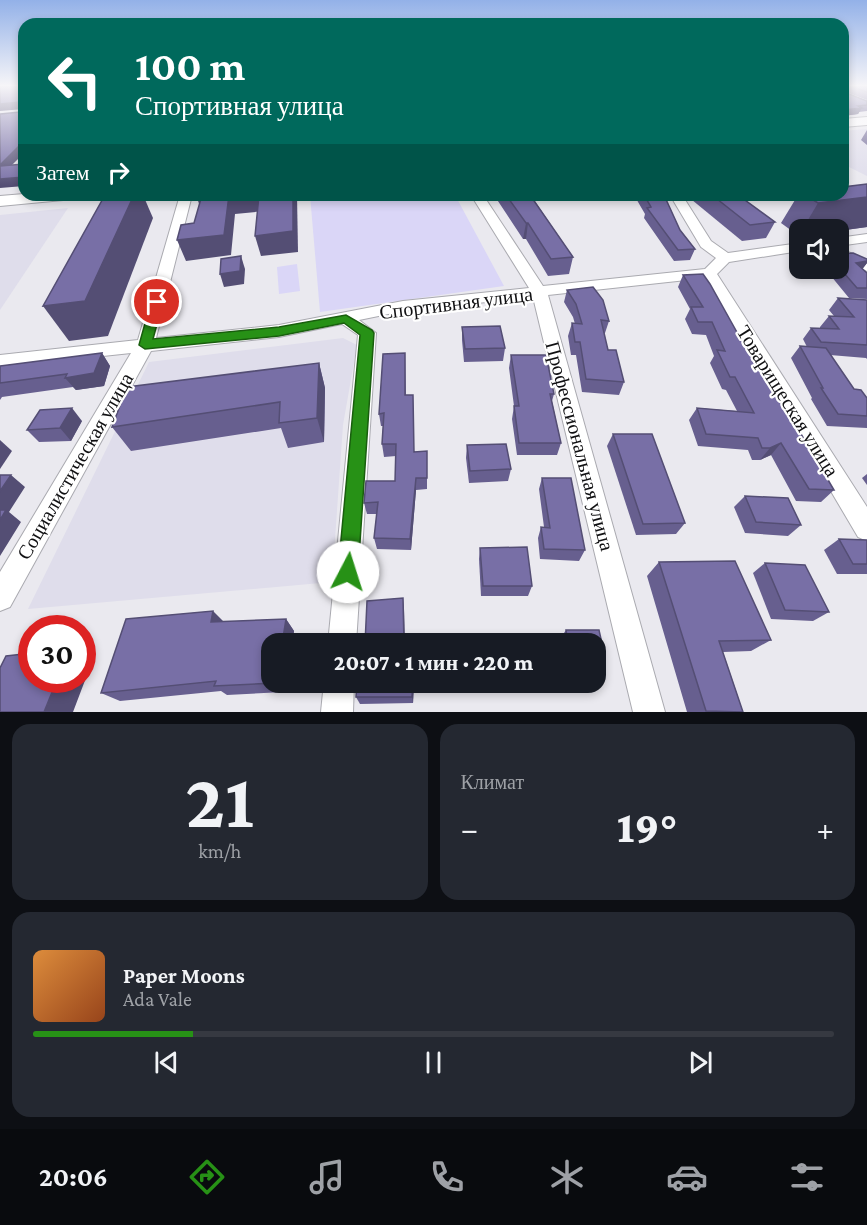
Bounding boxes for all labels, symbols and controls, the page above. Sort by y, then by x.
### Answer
icon: left [36,42,114,120]
text: 100 m [135,42,245,89]
text: Спортивная улица [135,91,344,121]
icon: right [102,156,135,189]
text: Затем [36,160,90,185]
map controls [789,219,849,279]
button: sound [789,219,849,279]
pin [131,276,182,327]
street label: Спортивная улица [378,283,534,324]
icon: arrive [140,285,173,318]
street label: Товарищеская улица [732,321,843,481]
street label: Профессиональная улица [540,339,619,554]
street label: Социалистическая улица [13,369,138,564]
position arrow [316,540,380,604]
speed limit sign: 30 [18,615,96,693]
text: 20:07 · 1 мин · 220 m [334,650,533,675]
text: 21 [185,757,254,844]
text: Климат [461,771,524,793]
text: 19° [617,802,678,852]
text: − [461,810,478,847]
text: + [817,810,834,847]
text: km/h [198,840,241,862]
text: Paper Moons [123,963,245,988]
text: Ada Vale [123,988,192,1010]
icon: previous [150,1046,183,1079]
icon: pause [417,1046,450,1079]
icon: next [684,1046,717,1079]
icon: directions [186,1156,228,1198]
icon: music [306,1156,348,1198]
icon: phone [426,1156,468,1198]
icon: climate [546,1156,588,1198]
icon: car [666,1156,708,1198]
icon: filters [786,1156,828,1198]
text: 20:06 [39,1162,108,1192]

